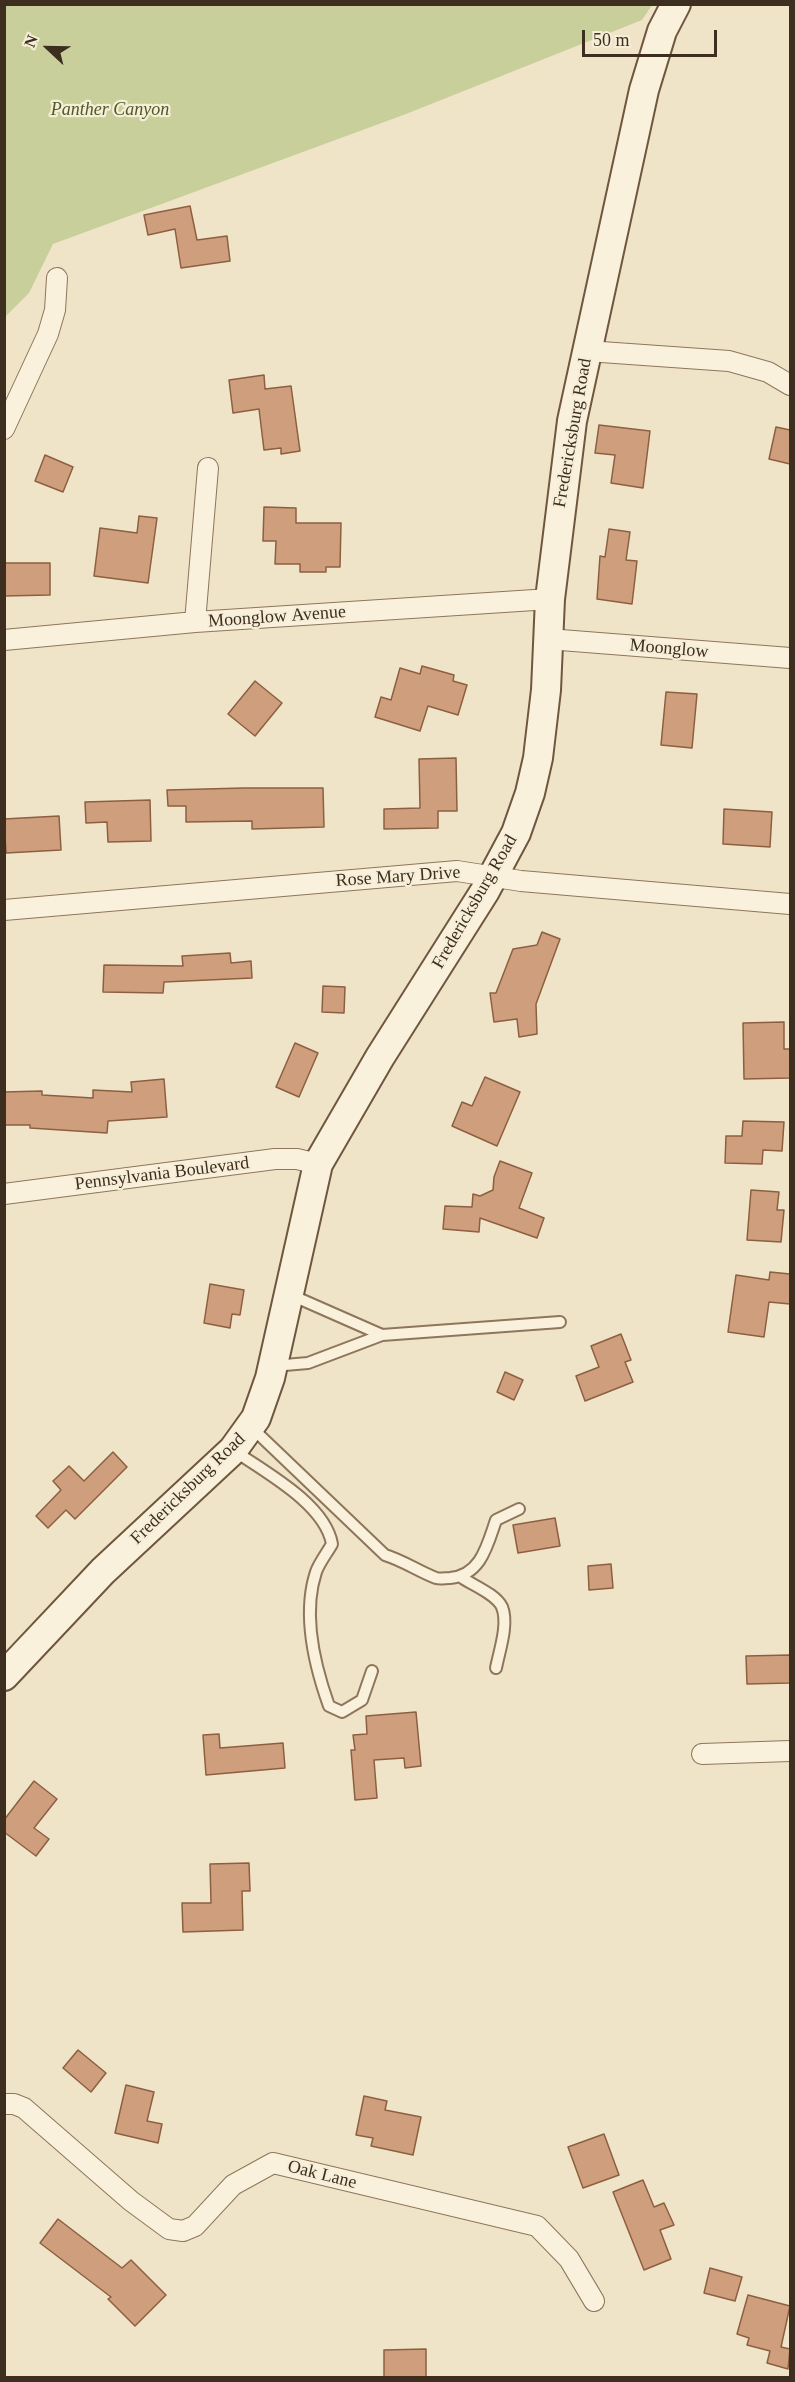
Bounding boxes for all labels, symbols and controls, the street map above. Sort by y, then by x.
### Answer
north arrow [18,18,78,78]
scale bar [585,18,720,56]
text: 50 m [593,30,630,50]
text: N [21,33,41,50]
park label: Panther Canyon [51,99,169,121]
street label: Fredericksburg Road [549,357,597,509]
street label: Moonglow Avenue [207,601,347,633]
street label: Moonglow [629,635,709,663]
street label: Fredericksburg Road [428,831,522,973]
street label: Rose Mary Drive [335,862,461,892]
street label: Pennsylvania Boulevard [74,1153,250,1195]
street label: Fredericksburg Road [126,1429,250,1549]
street label: Oak Lane [285,2156,359,2194]

